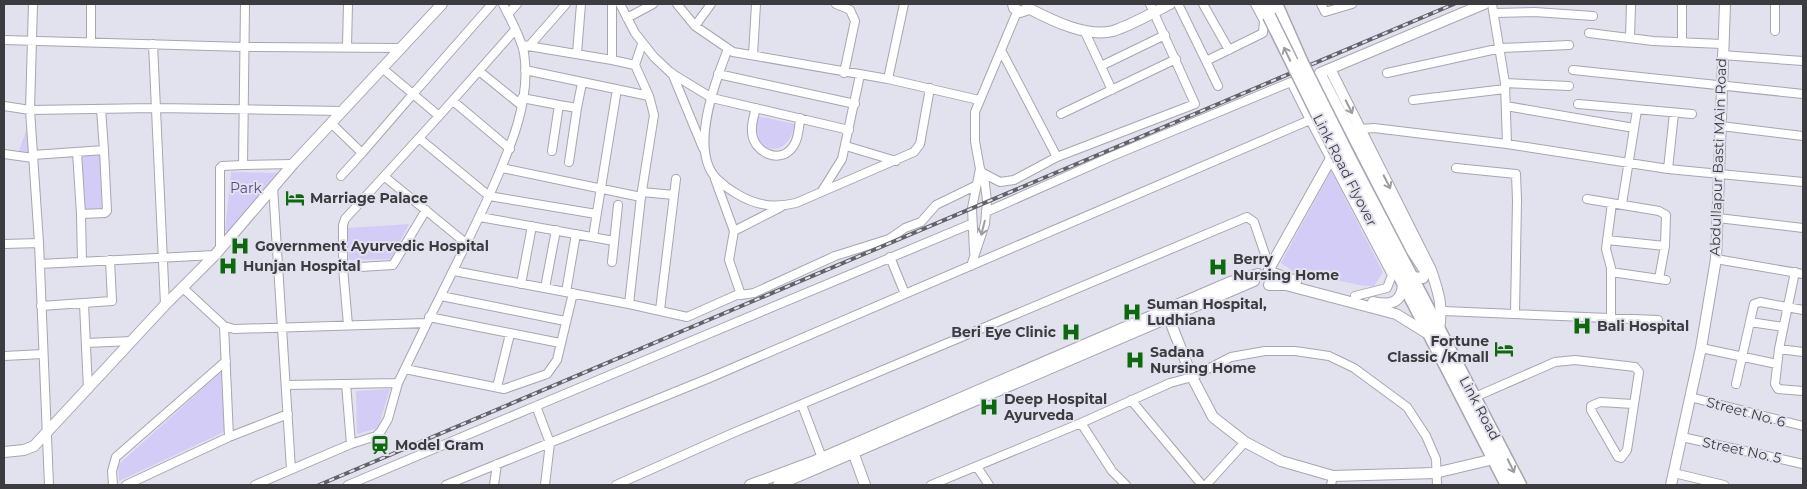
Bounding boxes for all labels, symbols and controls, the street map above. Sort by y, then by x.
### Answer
one-way arrow [1282,47,1291,62]
street label: Abdullapur Basti MAin Road [1706,58,1730,256]
one-way arrow [1344,100,1354,115]
street label: Link Road Flyover [1309,111,1381,230]
one-way arrow [1383,174,1393,189]
park label: Park [230,179,263,197]
hotel icon: Marriage Palace [284,187,306,209]
place label: Marriage Palace [310,189,428,207]
one-way arrow [978,220,988,236]
hospital icon: Government Ayurvedic Hospital [229,235,251,257]
place label: Government Ayurvedic Hospital [255,237,489,255]
place label: Berry Nursing Home [1233,250,1339,284]
hospital icon: Hunjan Hospital [217,255,239,277]
hospital icon: Berry Nursing Home [1207,256,1229,278]
place label: Hunjan Hospital [243,257,361,275]
place label: Suman Hospital, Ludhiana [1147,295,1267,329]
hospital icon: Suman Hospital, Ludhiana [1121,301,1143,323]
hospital icon: Bali Hospital [1571,315,1593,337]
place label: Bali Hospital [1597,317,1689,335]
hospital icon: Beri Eye Clinic [1060,321,1082,343]
place label: Beri Eye Clinic [951,323,1057,341]
place label: Fortune Classic /Kmall [1387,332,1489,366]
hotel icon: Fortune Classic /Kmall [1493,338,1515,360]
place label: Sadana Nursing Home [1150,343,1256,377]
hospital icon: Sadana Nursing Home [1124,349,1146,371]
street label: Link Road [1456,373,1504,443]
place label: Deep Hospital Ayurveda [1003,390,1107,424]
street label: Street No. 6 [1704,393,1788,431]
hospital icon: Deep Hospital Ayurveda [978,396,1000,418]
street label: Street No. 5 [1701,433,1783,467]
station icon: Model Gram [369,434,391,456]
place label: Model Gram [395,436,484,454]
one-way arrow [1507,458,1516,473]

